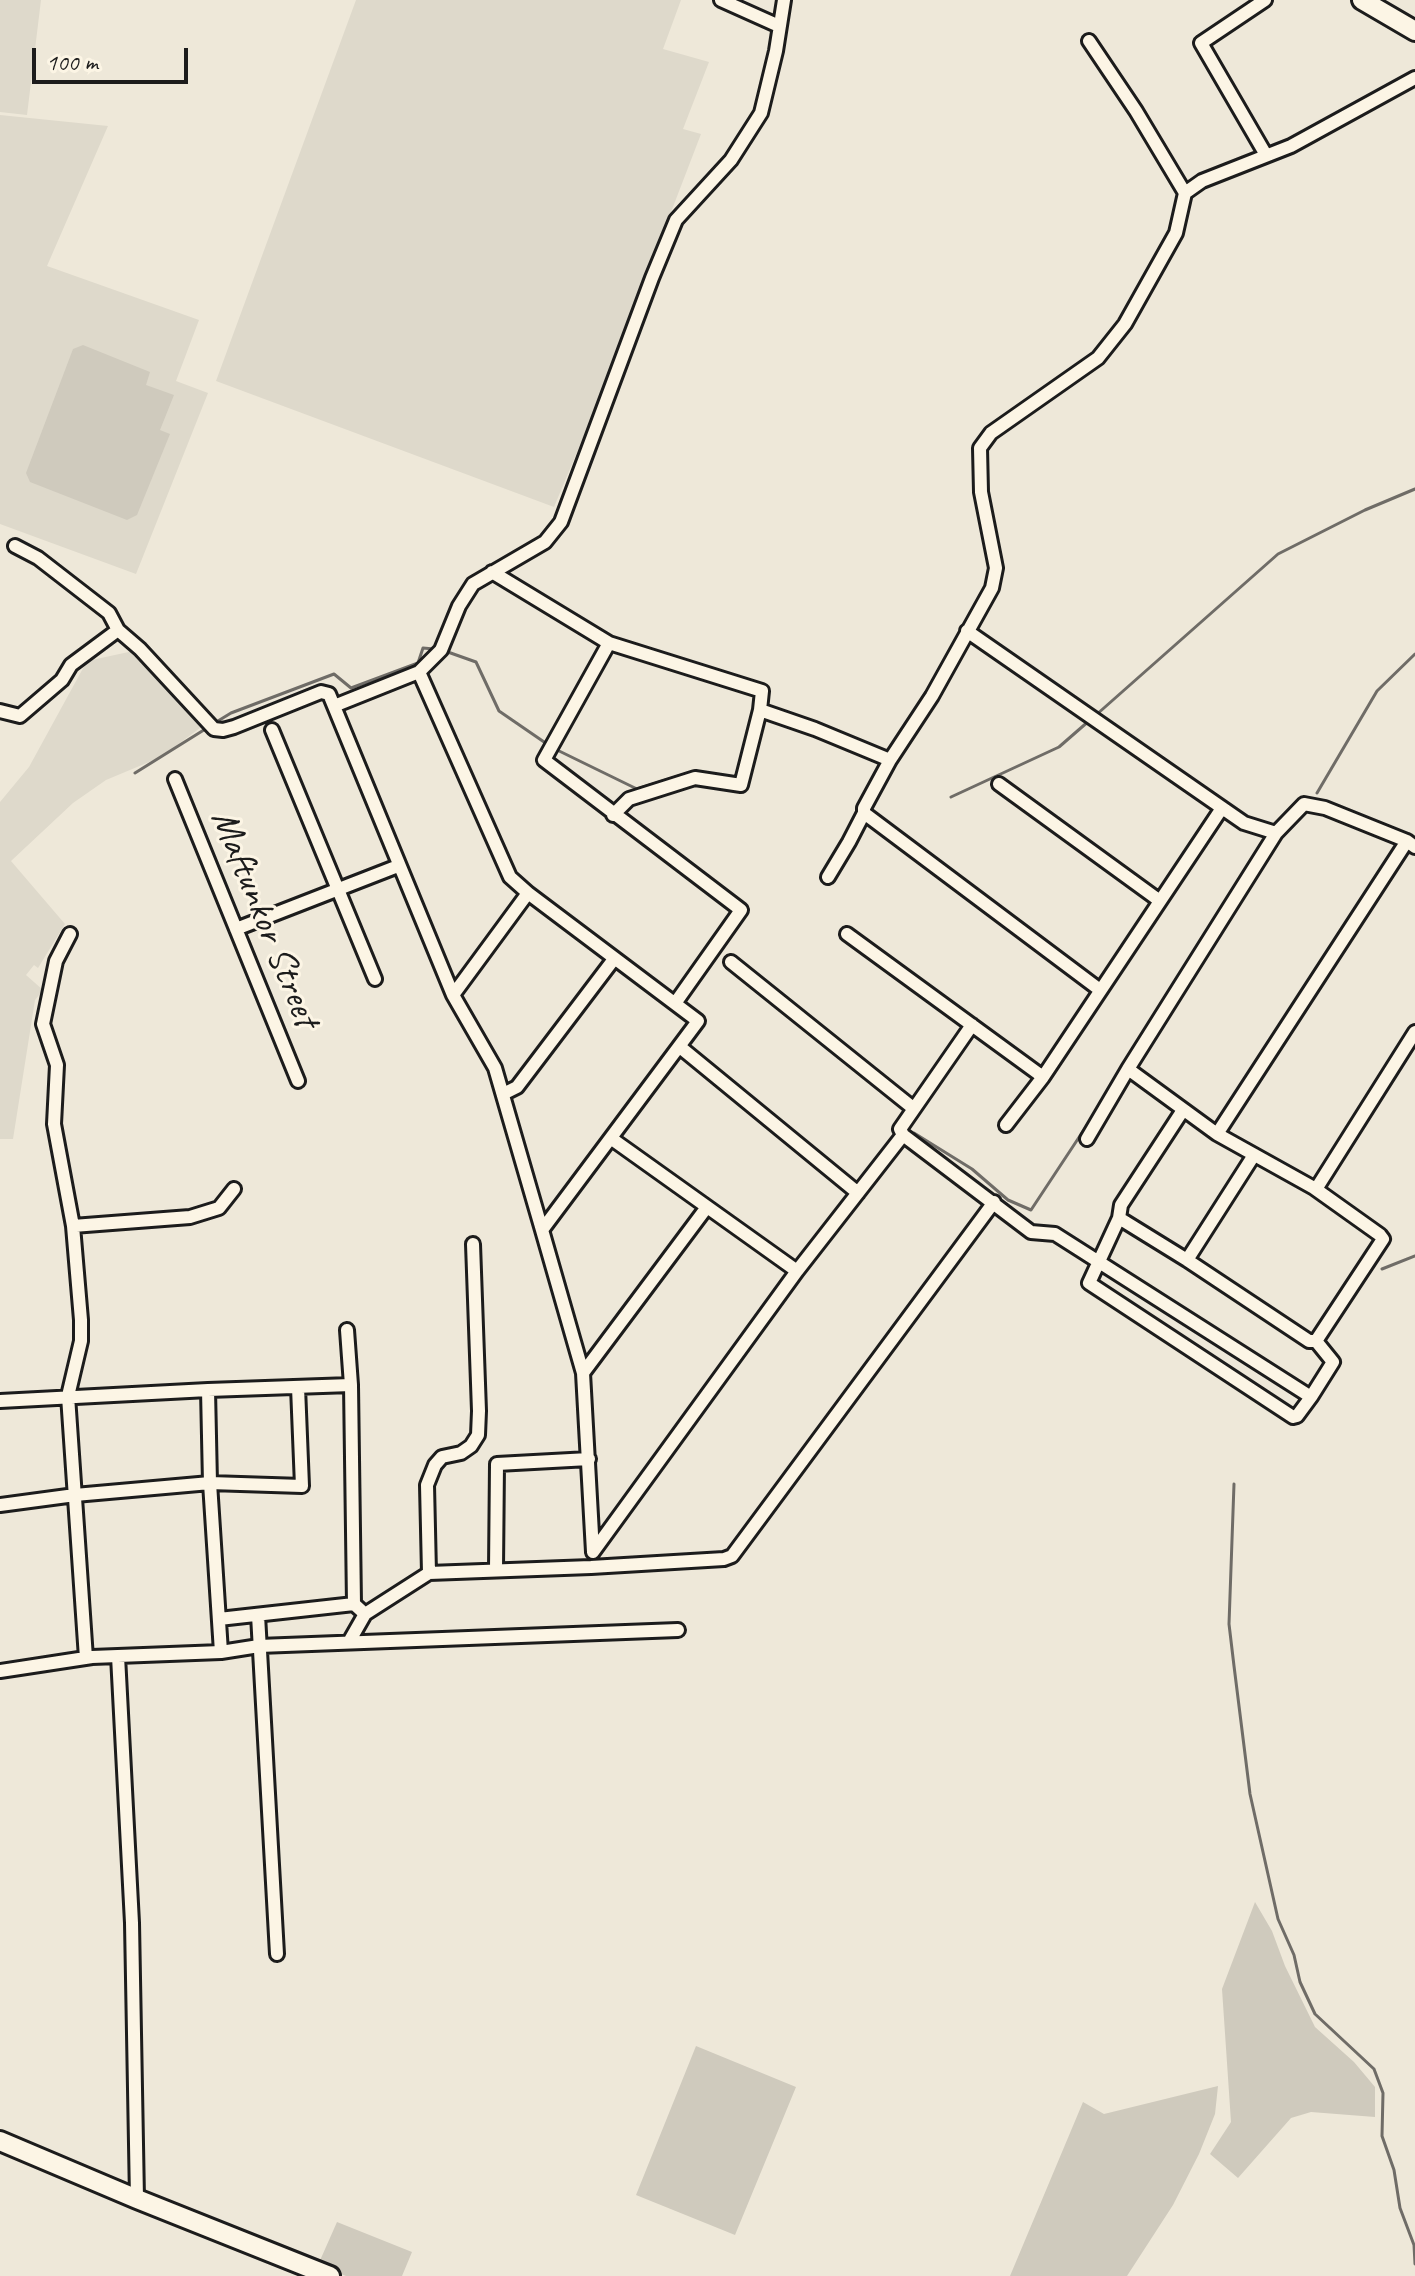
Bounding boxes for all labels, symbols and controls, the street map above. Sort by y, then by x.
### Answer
scale bar [36,32,192,82]
text: 100 m [46,47,98,77]
street label: Maftunkor Street [200,804,328,1034]

